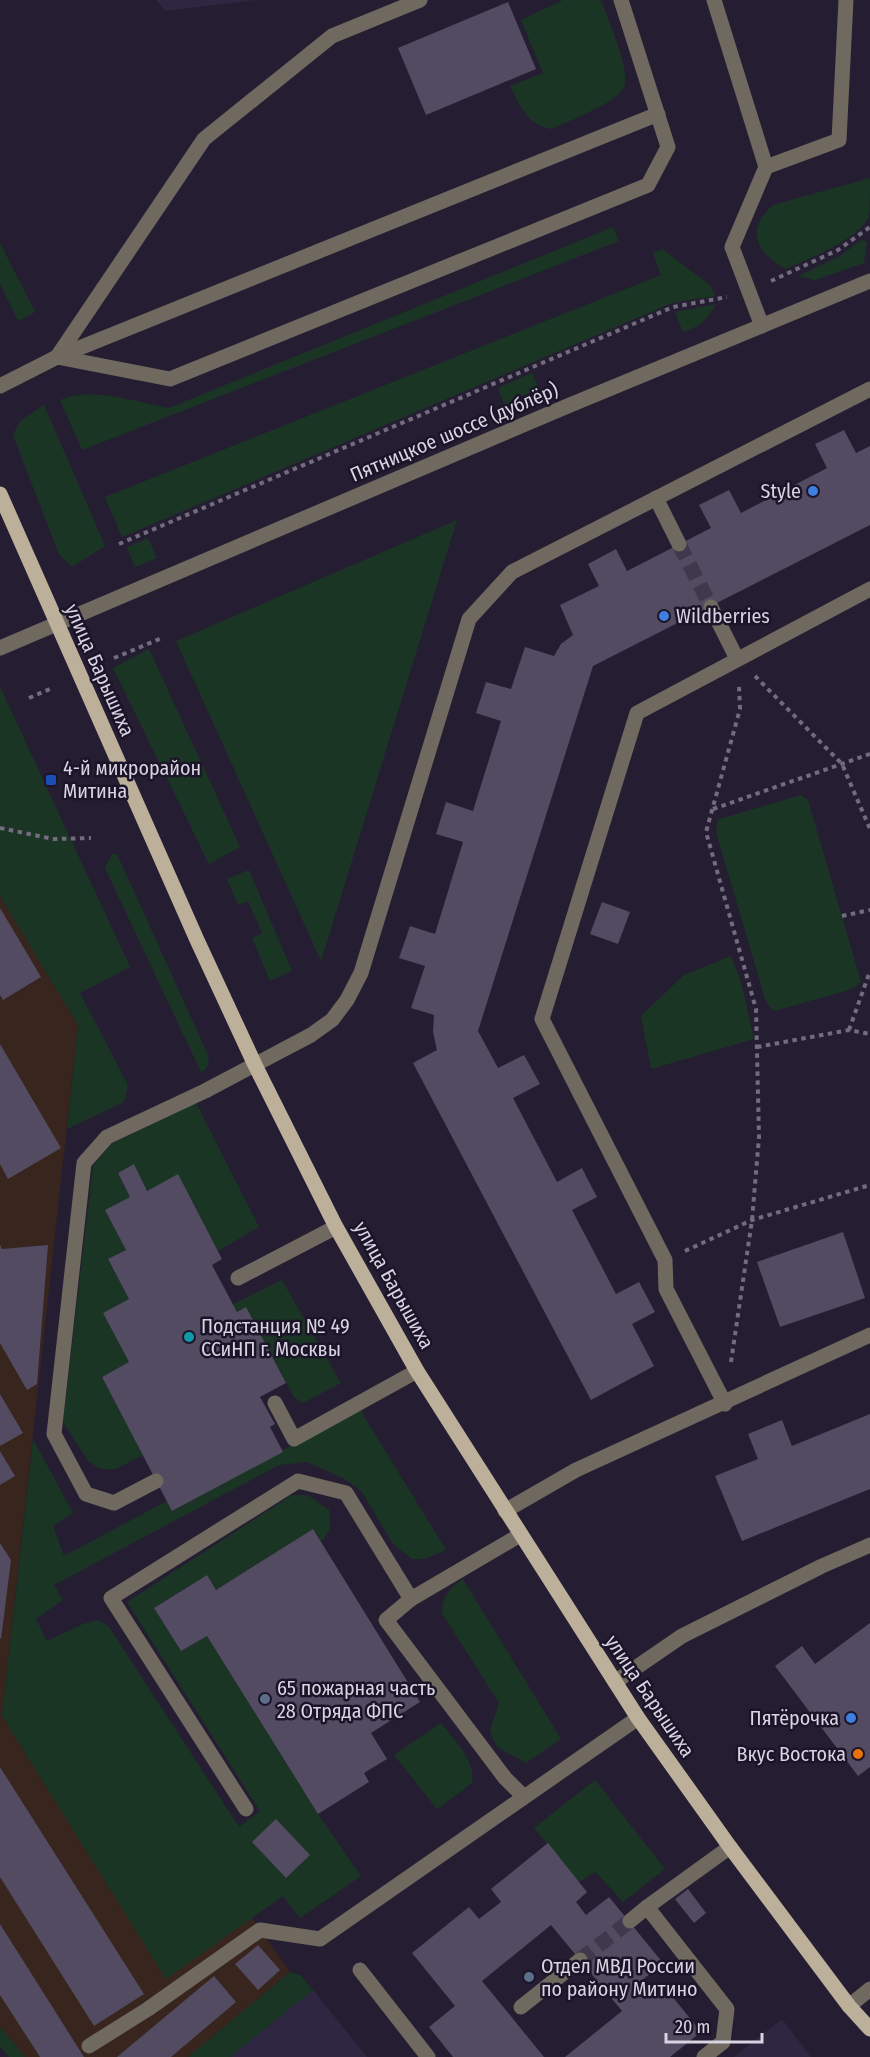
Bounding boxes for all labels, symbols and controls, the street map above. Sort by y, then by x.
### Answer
street label: Пятницкое шоссе (дублёр) [346,377,562,487]
place label: Style [761,479,801,503]
marker: Style [806,484,820,498]
street label: улица Барышиха [60,600,140,740]
place label: Wildberries [676,604,770,628]
marker: Wildberries [657,609,671,623]
place label: 4-й микрорайон Митина [63,756,201,803]
marker: 4-й микрорайон Митина [44,773,58,787]
street label: улица Барышиха [349,1217,439,1353]
place label: Подстанция № 49 ССиНП г. Москвы [201,1314,350,1361]
marker: Подстанция № 49 ССиНП г. Москвы [182,1330,196,1344]
street label: улица Барышиха [600,1630,700,1762]
place label: 65 пожарная часть 28 Отряда ФПС [277,1676,435,1723]
marker: 65 пожарная часть 28 Отряда ФПС [258,1692,272,1706]
place label: Пятёрочка [750,1706,839,1730]
marker: Пятёрочка [844,1711,858,1725]
place label: Вкус Востока [737,1742,846,1766]
marker: Вкус Востока [851,1747,865,1761]
place label: Отдел МВД России по району Митино [541,1954,698,2001]
marker: Отдел МВД России по району Митино [522,1970,536,1984]
scale bar [666,2006,762,2044]
text: 20 m [675,2016,710,2038]

